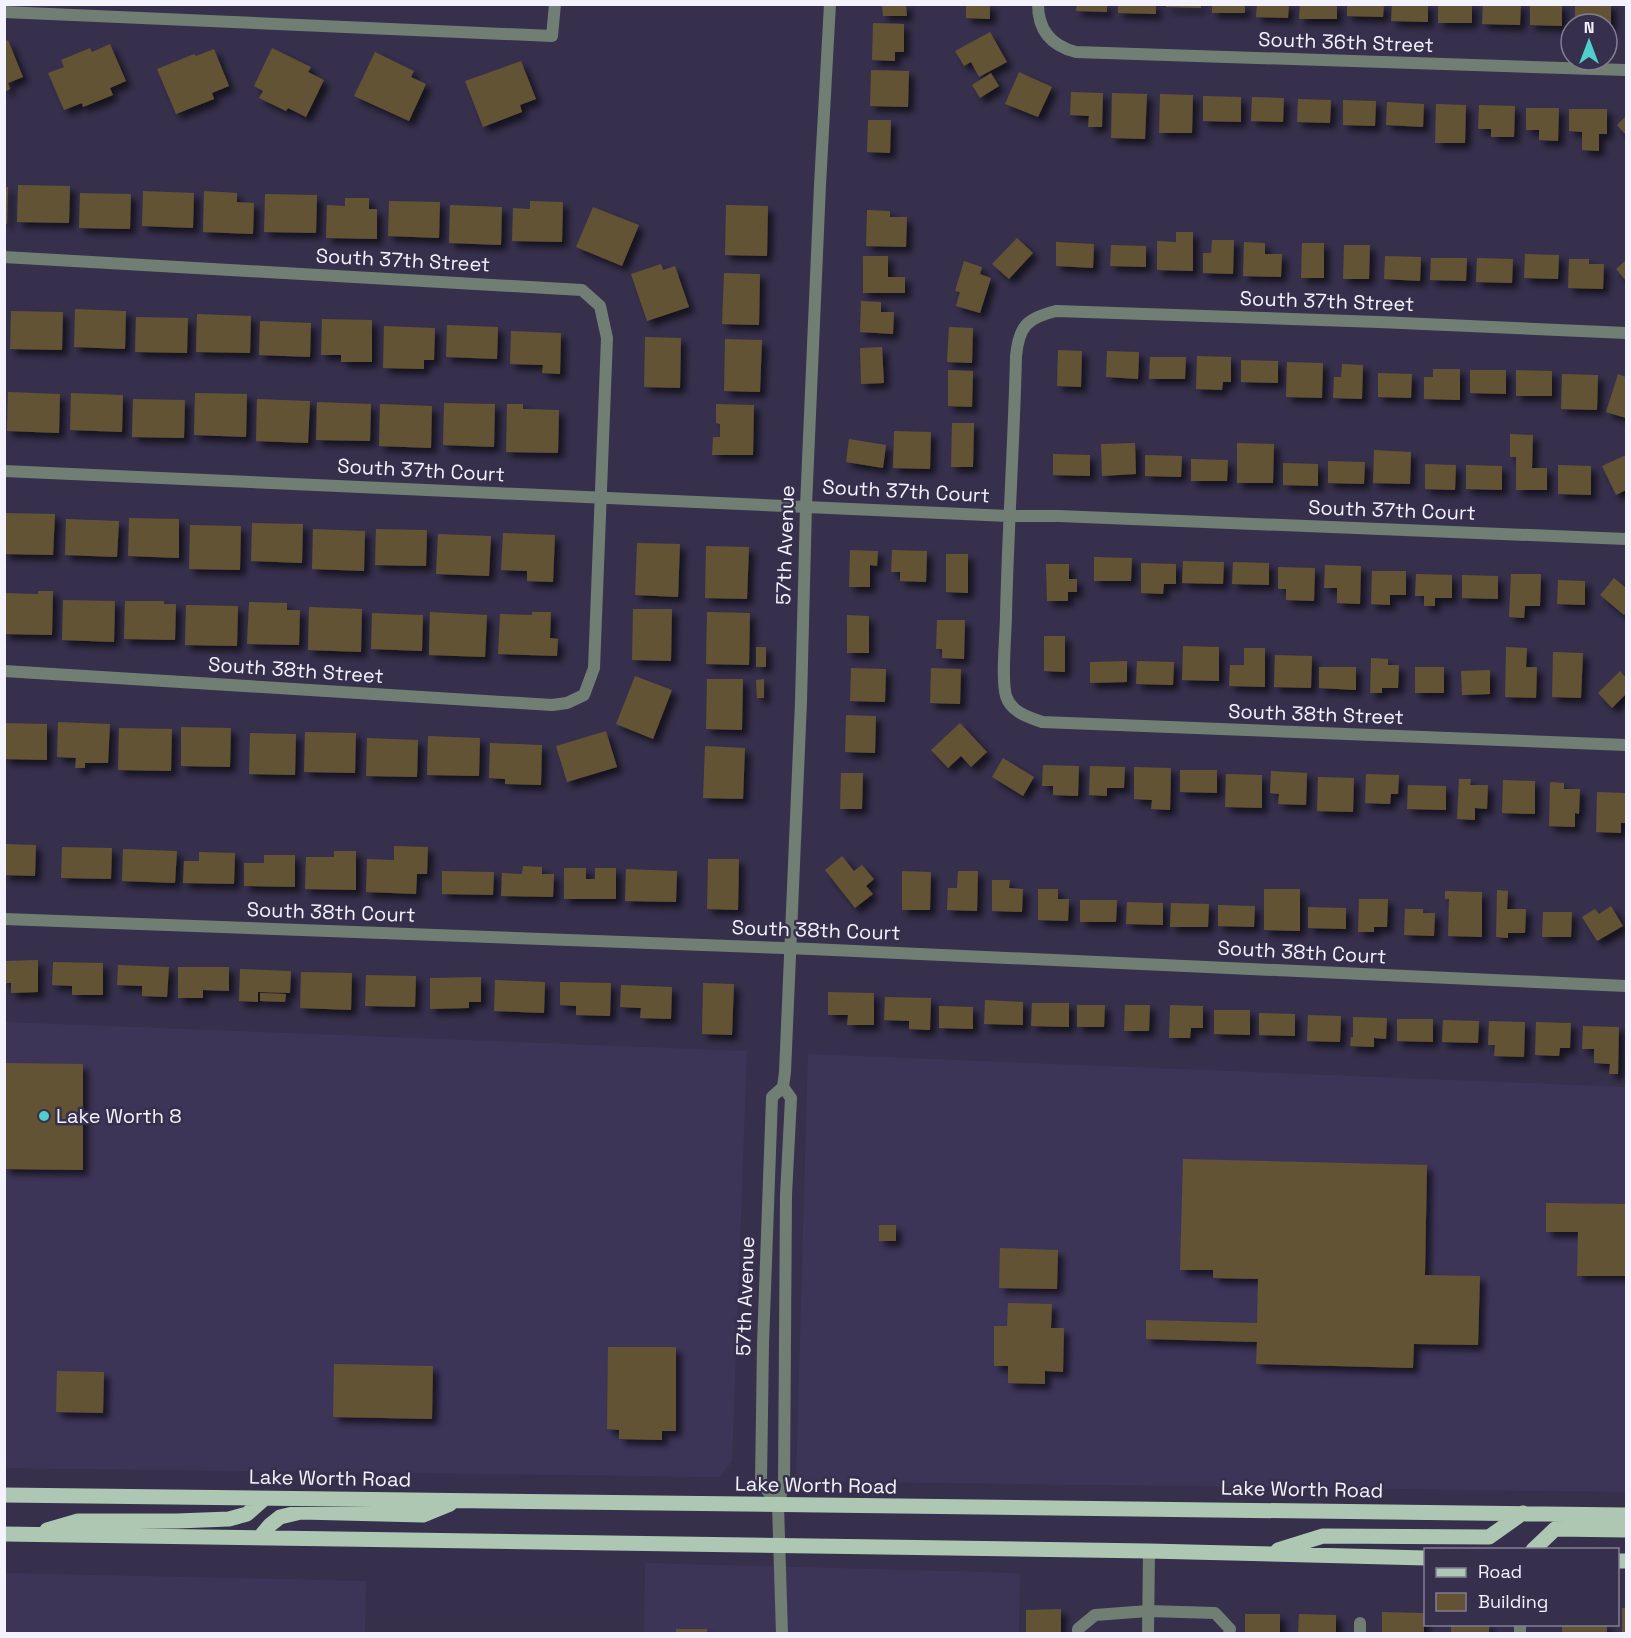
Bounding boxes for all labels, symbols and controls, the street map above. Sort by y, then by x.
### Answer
north arrow [1559,12,1619,72]
text: N [1584,17,1594,38]
street label: South 36th Street [1258,26,1434,58]
street label: South 37th Street [315,242,491,278]
street label: South 37th Street [1239,285,1415,317]
street label: South 37th Court [337,453,505,487]
street label: South 37th Court [822,474,990,508]
street label: 57th Avenue [770,485,800,605]
street label: South 37th Court [1308,494,1476,526]
street label: South 38th Street [207,651,385,689]
street label: South 38th Street [1228,698,1404,730]
street label: South 38th Court [246,896,416,928]
street label: South 38th Court [731,914,901,946]
street label: South 38th Court [1217,935,1387,969]
place label: Lake Worth 8 [56,1103,182,1129]
marker: Lake Worth 8 [37,1109,51,1123]
street label: 57th Avenue [730,1236,760,1356]
street label: Lake Worth Road [249,1464,411,1492]
street label: Lake Worth Road [735,1471,897,1499]
street label: Lake Worth Road [1221,1475,1383,1503]
legend [1424,1548,1619,1626]
text: Road [1478,1560,1522,1583]
text: Building [1478,1590,1548,1613]

